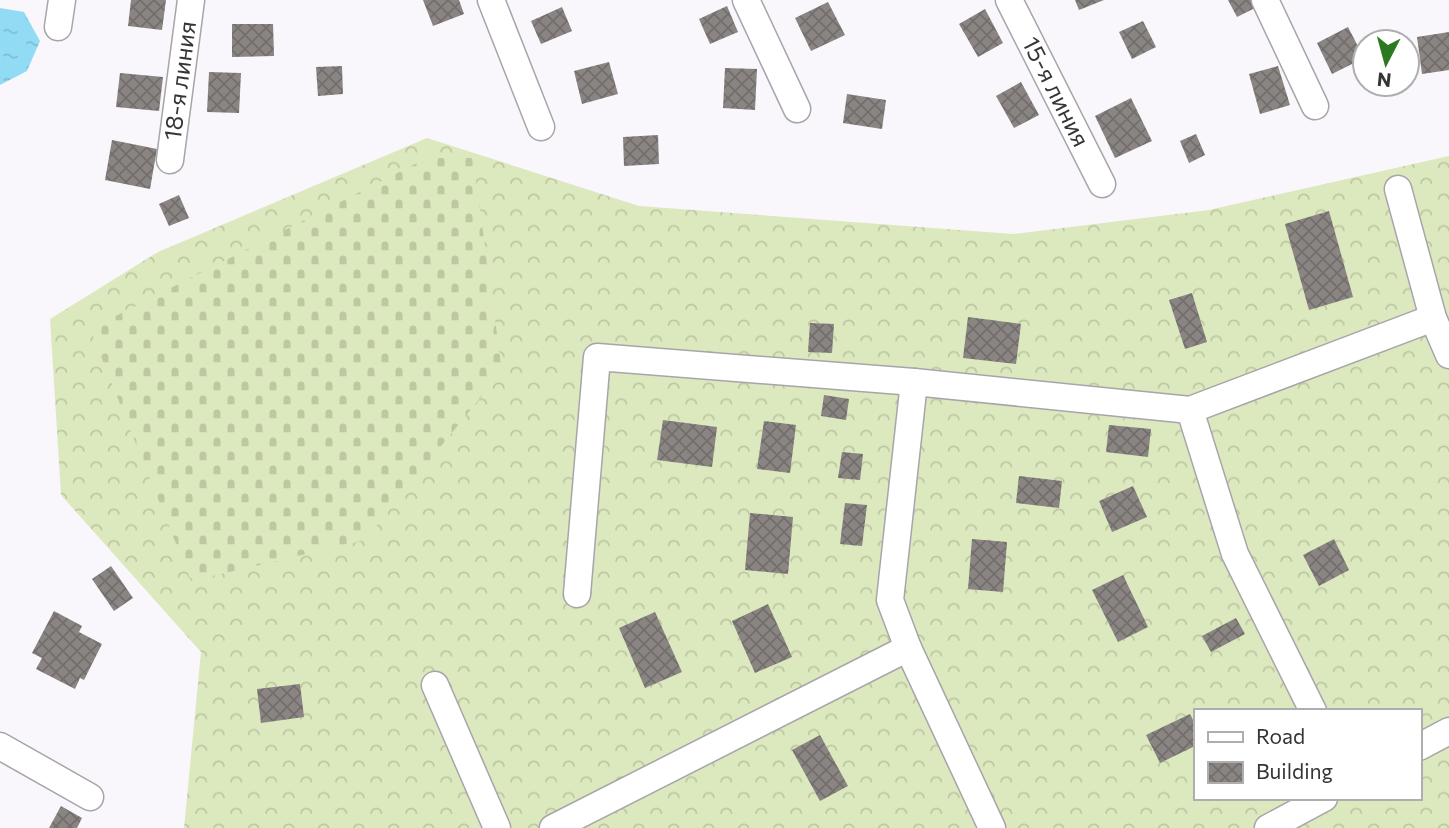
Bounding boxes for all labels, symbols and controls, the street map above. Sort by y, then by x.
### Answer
street label: 18-я линия [157,19,201,142]
north arrow [1351,28,1421,98]
street label: 15-я линия [1017,32,1097,151]
text: N [1376,68,1392,93]
legend [1194,709,1421,800]
text: Road [1256,723,1305,748]
text: Building [1256,758,1333,783]

